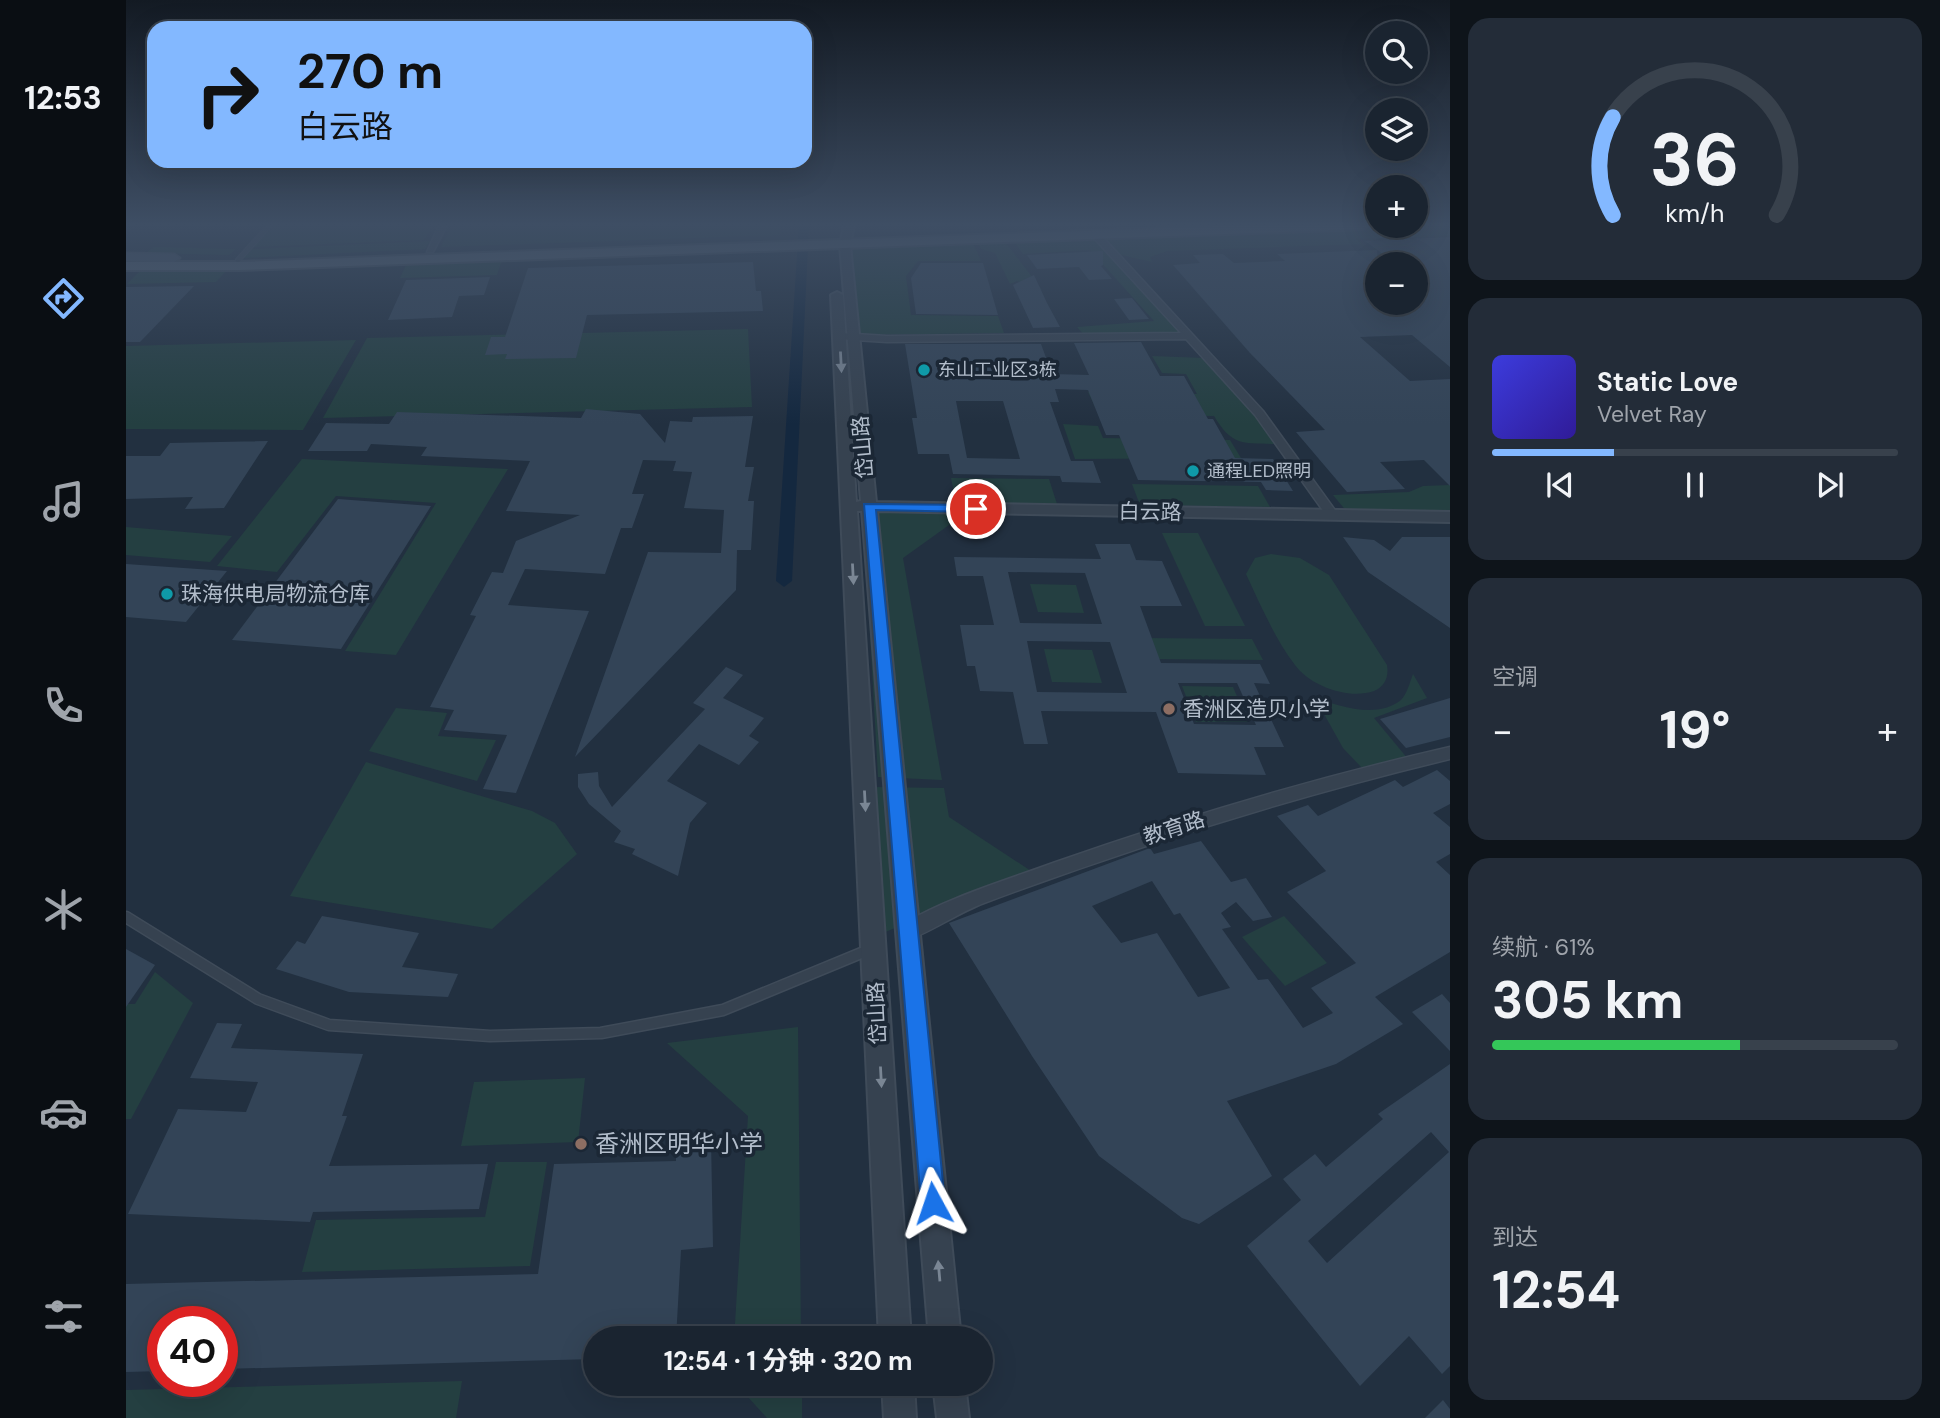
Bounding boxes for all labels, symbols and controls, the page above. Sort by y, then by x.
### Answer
map controls [1365,21,1428,315]
button: search [1365,21,1428,84]
text: 270 m [297,39,443,103]
icon: right [182,49,273,140]
text: 12:53 [24,77,102,119]
button: layers [1365,98,1428,161]
text: 白云路 [297,106,393,148]
text: 36 [1650,113,1740,208]
button: + [1365,175,1428,238]
text: km/h [1665,197,1725,230]
button: − [1365,252,1428,315]
icon: directions [39,274,88,323]
one-way arrow [835,352,846,374]
place label: 东山工业区3栋 [938,358,1057,382]
marker: 东山工业区3栋 [916,362,932,378]
text: Static Love [1597,365,1738,399]
text: Velvet Ray [1597,399,1707,429]
street label: 岱山路 [846,414,880,480]
place label: 通程LED照明 [1207,459,1311,483]
marker: 通程LED照明 [1185,463,1201,479]
icon: previous [1541,466,1579,504]
icon: pause [1676,466,1714,504]
icon: next [1811,466,1849,504]
icon: music [39,477,88,526]
pin [946,479,1006,539]
icon: arrive [957,490,995,528]
street label: 白云路 [1118,497,1182,527]
one-way arrow [847,563,858,585]
place label: 珠海供电局物流仓库 [181,580,370,608]
marker: 珠海供电局物流仓库 [159,586,175,602]
text: 空调 [1492,662,1538,692]
icon: phone [39,681,88,730]
place label: 香洲区造贝小学 [1183,695,1330,723]
text: 19° [1660,696,1730,764]
marker: 香洲区造贝小学 [1161,701,1177,717]
text: − [1492,706,1513,756]
text: + [1877,706,1898,756]
one-way arrow [860,790,871,812]
street label: 教育路 [1140,805,1208,851]
icon: climate [39,885,88,934]
text: 续航 · 61% [1492,932,1595,962]
text: 305 km [1492,966,1684,1034]
street label: 岱山路 [861,981,893,1045]
one-way arrow [875,1066,886,1088]
icon: car [39,1088,88,1137]
place label: 香洲区明华小学 [595,1128,763,1159]
marker: 香洲区明华小学 [573,1136,589,1152]
position arrow [896,1166,970,1240]
text: 到达 [1492,1222,1538,1252]
text: 12:54 [1492,1256,1620,1324]
one-way arrow [933,1260,944,1282]
icon: filters [39,1292,88,1341]
speed limit sign: 40 [147,1306,238,1397]
text: 12:54 · 1 分钟 · 320 m [664,1344,912,1378]

